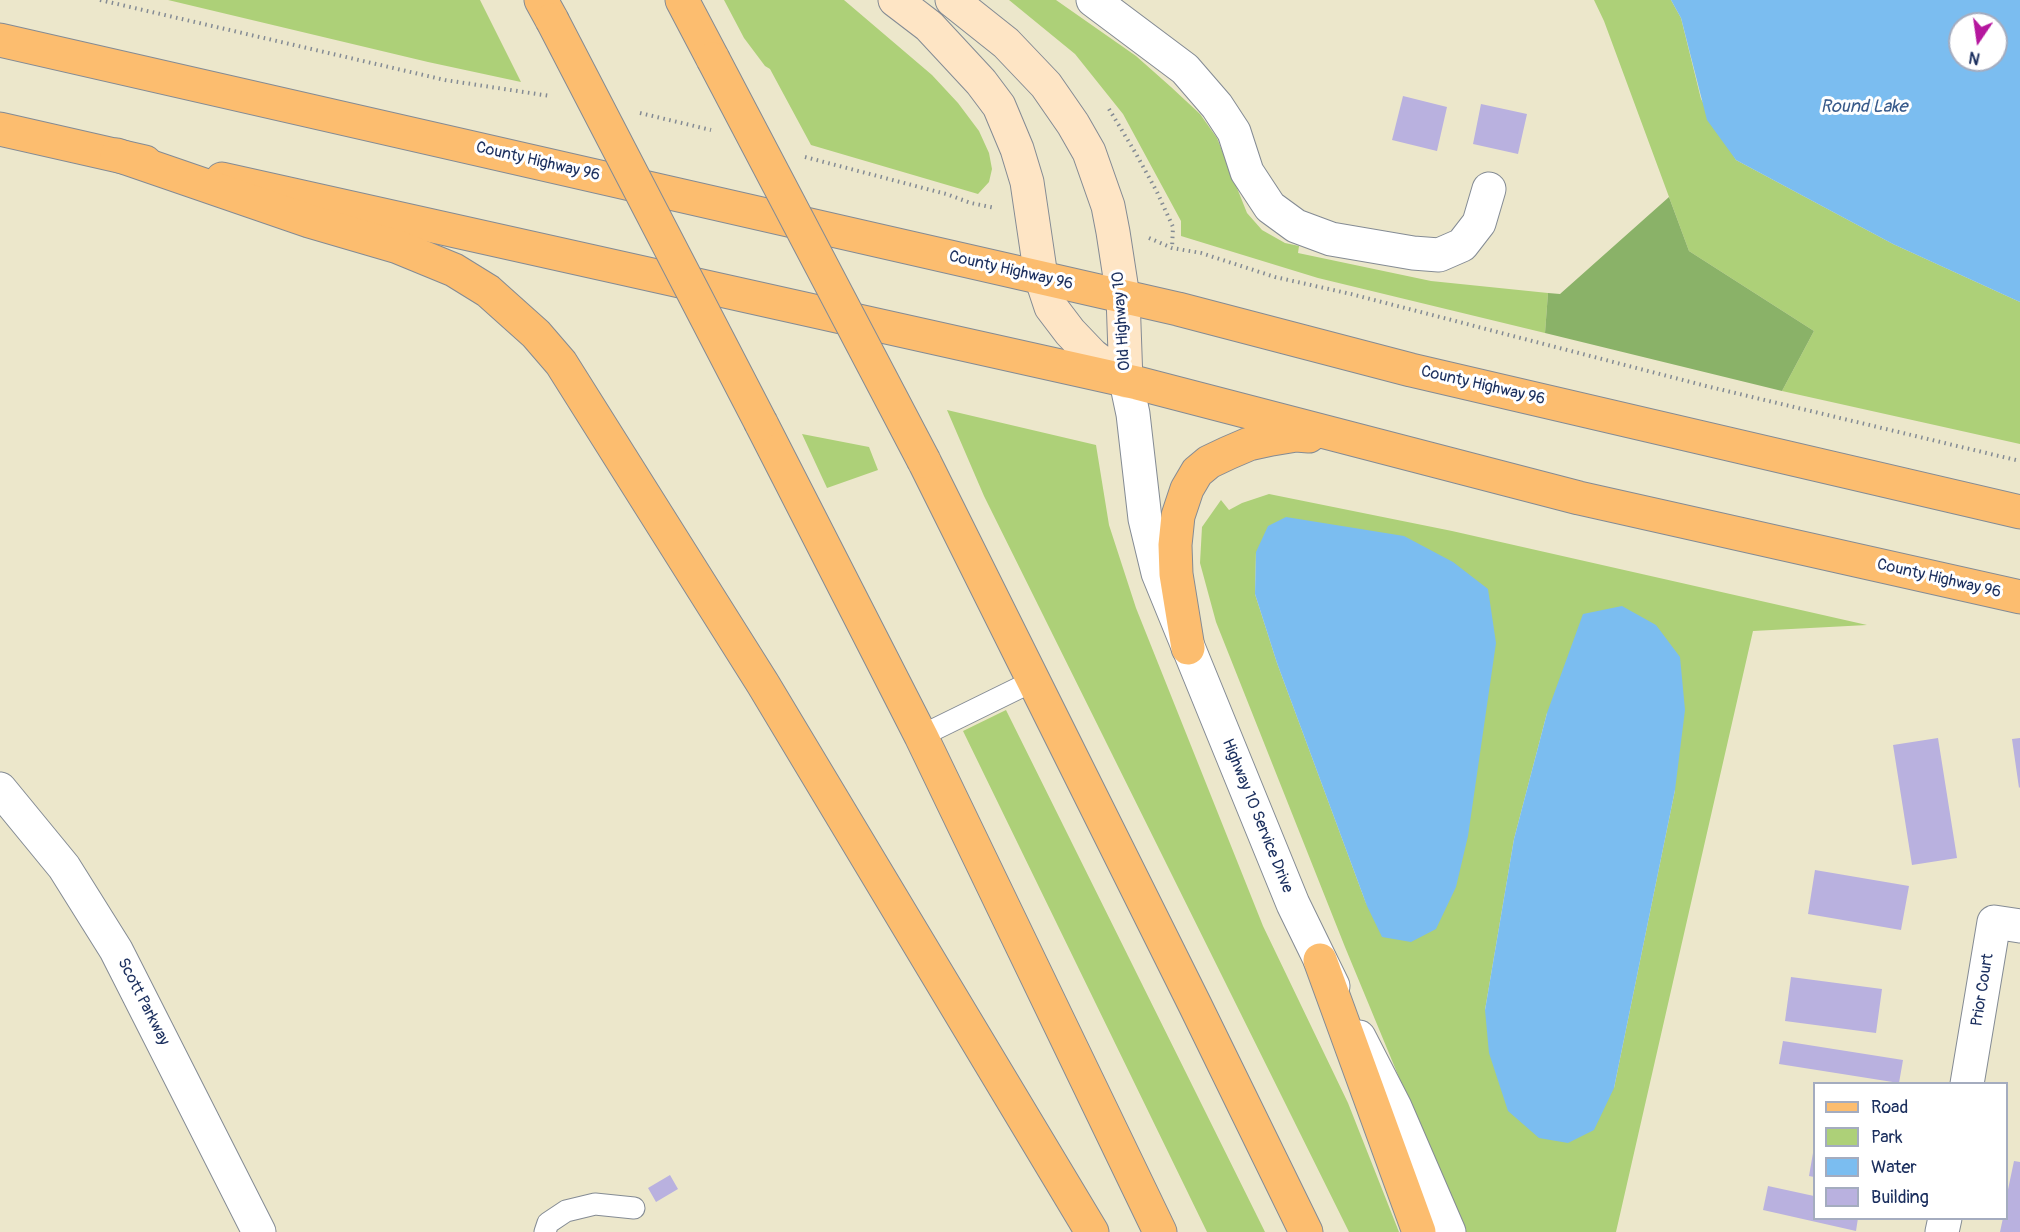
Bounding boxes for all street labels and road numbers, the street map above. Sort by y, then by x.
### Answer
street label: County Highway 96 [474,138,602,186]
street label: County Highway 96 [947,247,1075,295]
street label: Old Highway 10 [1109,271,1135,371]
street label: County Highway 96 [1419,362,1547,410]
street label: County Highway 96 [1875,555,2003,603]
street label: Highway 10 Service Drive [1217,736,1297,896]
street label: Prior Court [1968,952,1998,1028]
street label: Scott Parkway [113,955,173,1049]

